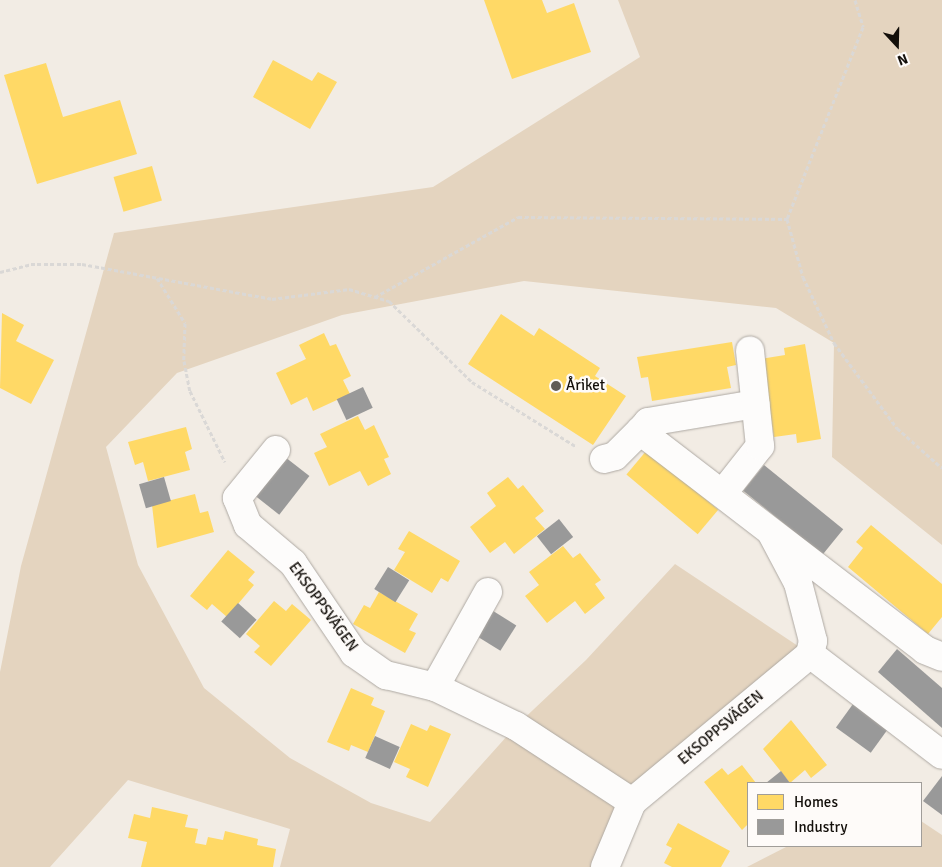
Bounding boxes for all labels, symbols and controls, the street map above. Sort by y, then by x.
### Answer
north arrow [872,20,922,70]
text: N [895,50,910,69]
place label: Åriket [566,377,605,395]
marker: Åriket [550,380,562,392]
street label: EKSOPPSVÄGEN [285,559,361,655]
street label: EKSOPPSVÄGEN [675,687,767,769]
legend [747,782,922,847]
text: Homes [794,793,838,811]
text: Industry [794,818,847,836]

